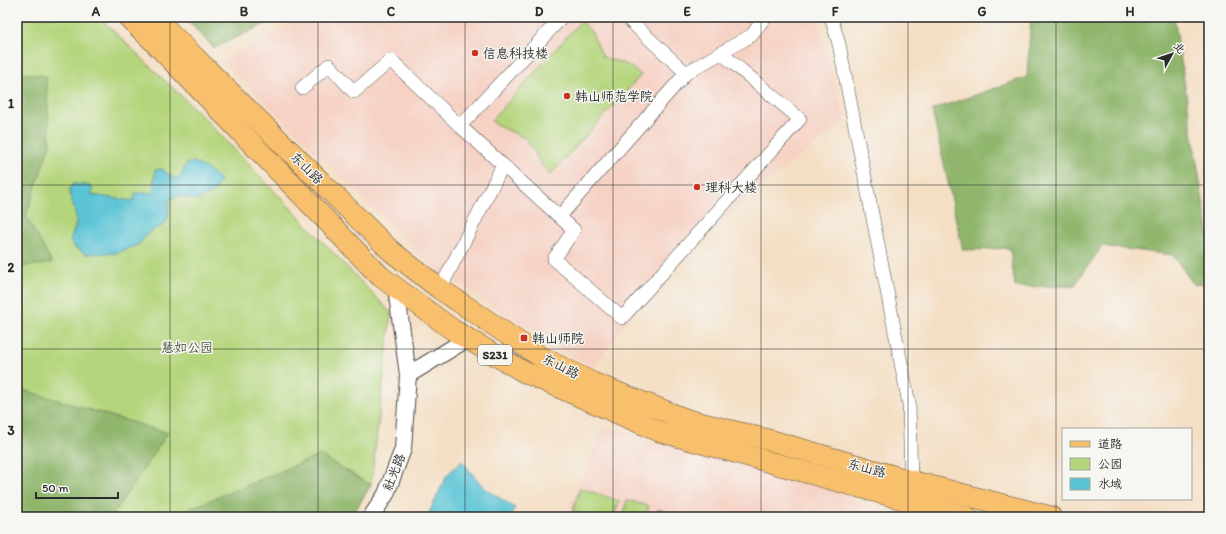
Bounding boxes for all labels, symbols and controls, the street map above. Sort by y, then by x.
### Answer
text: A [91,4,101,19]
text: B [240,4,249,19]
text: C [387,4,396,19]
text: D [535,4,544,19]
text: E [683,4,691,19]
text: F [832,4,839,19]
text: G [978,4,987,19]
text: H [1126,4,1135,19]
north arrow [1152,34,1192,74]
text: 北 [1171,40,1188,56]
place label: 信息科技楼 [483,46,548,61]
marker: 信息科技楼 [470,48,480,58]
place label: 韩山师范学院 [575,89,653,104]
marker: 韩山师范学院 [562,91,572,101]
text: 1 [8,96,14,111]
street label: 东山路 [288,149,326,187]
place label: 理科大楼 [705,180,757,195]
marker: 理科大楼 [692,182,702,192]
text: 2 [8,260,15,275]
place label: 韩山师院 [532,331,584,346]
marker: 韩山师院 [519,333,529,343]
park label: 慧如公园 [161,340,213,355]
road number: S231 [478,345,512,365]
street label: 东山路 [540,350,582,382]
text: 3 [7,423,15,438]
legend [1062,428,1192,500]
text: 道路 [1098,437,1122,451]
street label: 社光路 [380,451,408,493]
street label: 东山路 [846,455,888,481]
text: 公园 [1098,457,1122,471]
scale bar [36,474,118,500]
text: 水域 [1098,477,1122,491]
text: 50 m [42,481,68,495]

